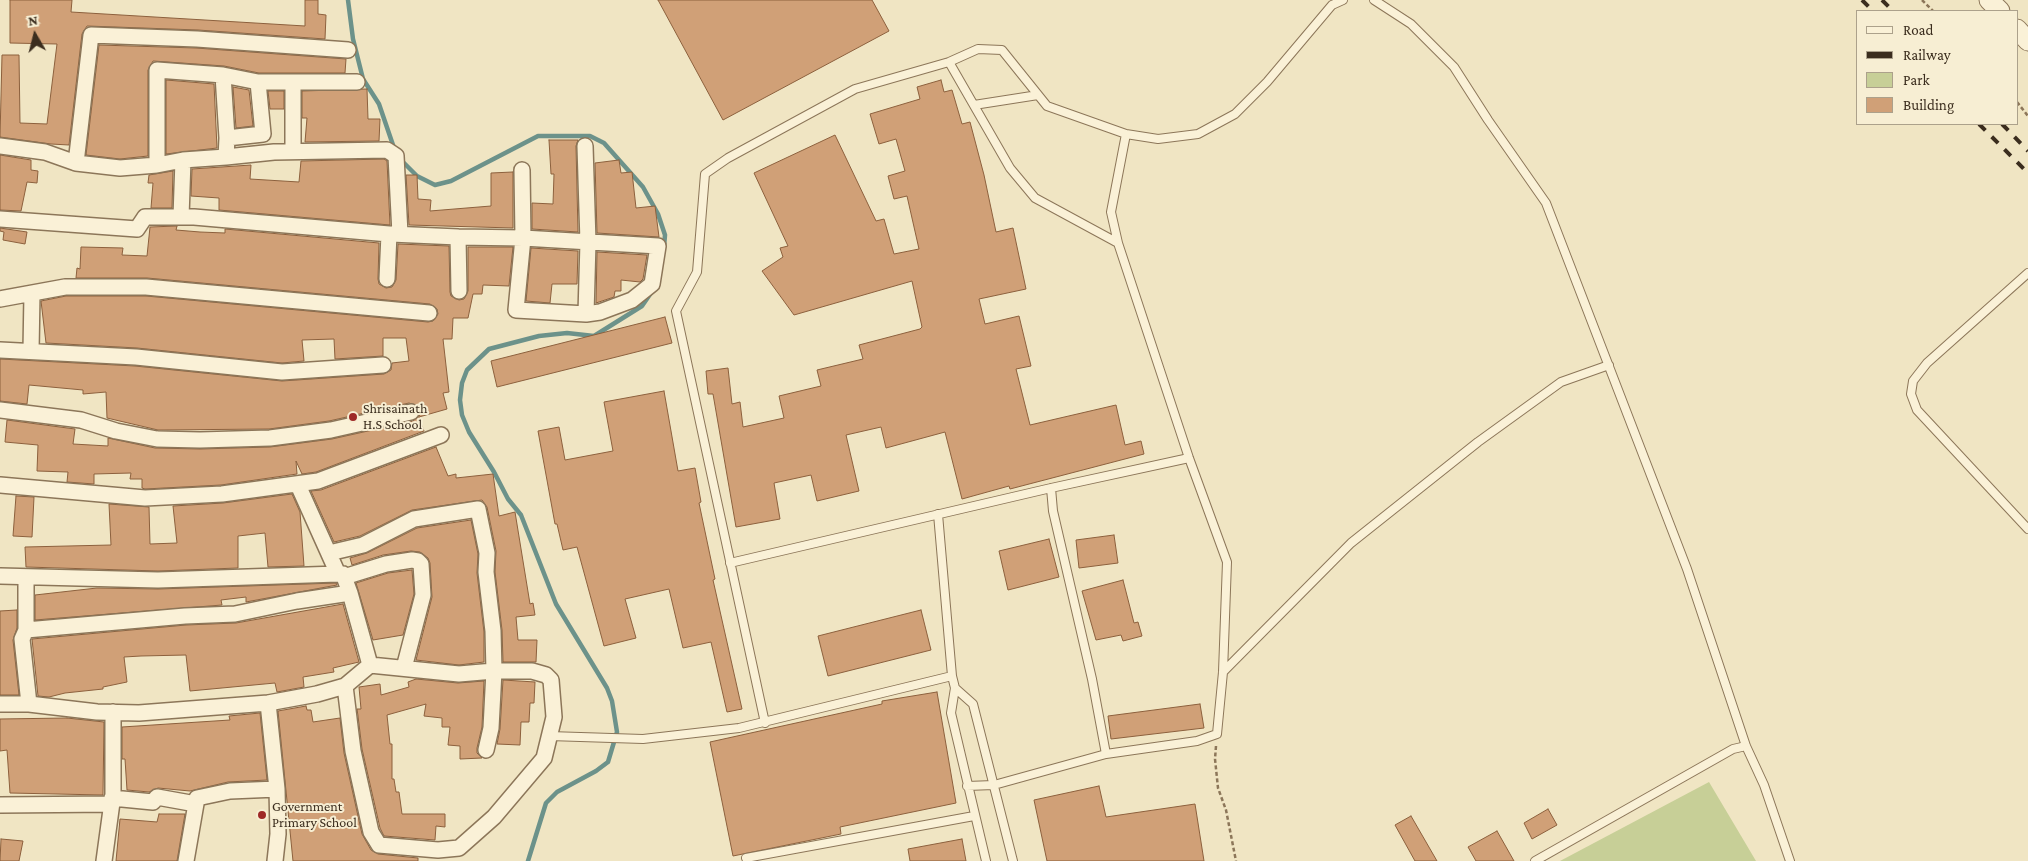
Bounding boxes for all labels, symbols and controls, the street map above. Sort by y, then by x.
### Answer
north arrow [10,10,60,60]
legend [1856,10,2018,125]
text: N [27,12,39,29]
text: Road [1903,22,1933,38]
text: Railway [1903,47,1951,63]
text: Park [1903,72,1930,88]
text: Building [1903,97,1954,113]
place label: Shrisainath H.S School [363,401,428,434]
marker: Shrisainath H.S School [347,411,359,423]
place label: Government Primary School [272,799,357,832]
marker: Government Primary School [256,809,268,821]

